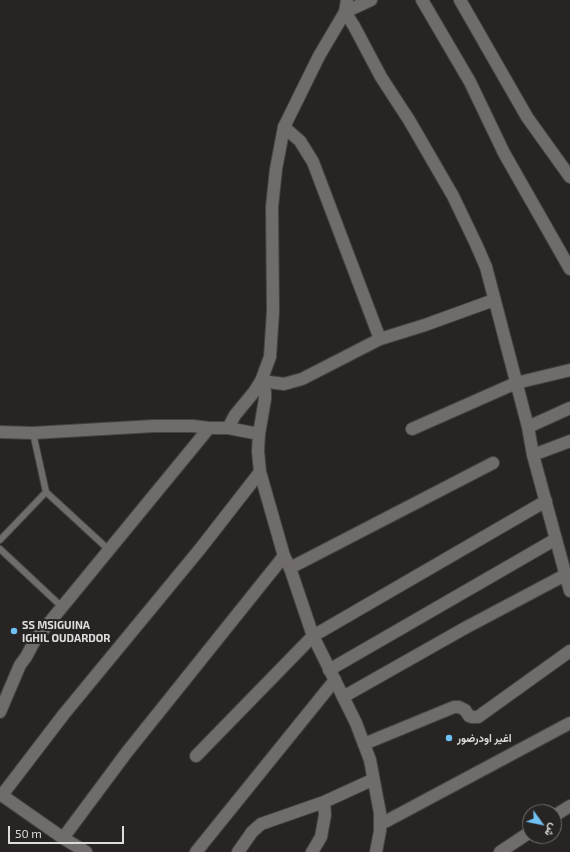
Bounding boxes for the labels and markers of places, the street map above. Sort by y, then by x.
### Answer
place label: SS MSIGUINA IGHIL OUDARDOR [22,618,110,644]
marker: SS MSIGUINA IGHIL OUDARDOR [9,626,19,636]
place label: اغير اودرضور [457,731,512,745]
marker: اغير اودرضور [444,733,454,743]

